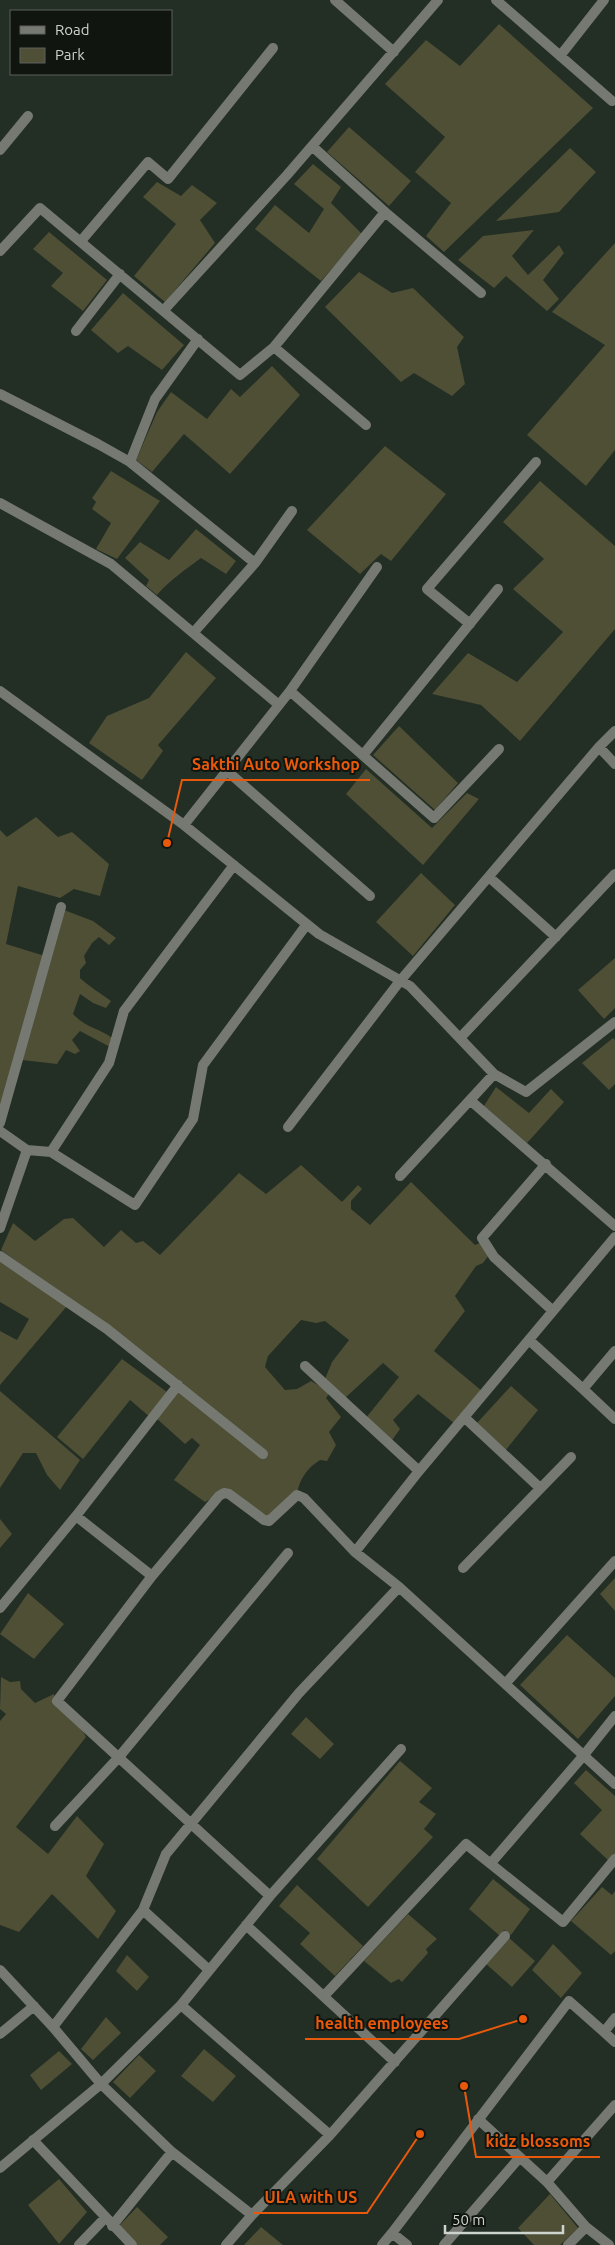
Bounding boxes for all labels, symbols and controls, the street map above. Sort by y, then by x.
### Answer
legend [10,10,172,75]
text: Road [55,21,90,38]
text: Park [55,46,85,63]
callout: Sakthi Auto Workshop [182,749,370,780]
text: Sakthi Auto Workshop [192,755,360,773]
callout: health employees [305,2008,459,2039]
text: health employees [315,2014,449,2032]
callout: kidz blossoms [476,2126,600,2157]
text: kidz blossoms [486,2132,590,2150]
callout: ULA with US [254,2182,367,2213]
text: ULA with US [265,2188,357,2206]
scale bar [445,2202,562,2234]
text: 50 m [452,2211,485,2228]

